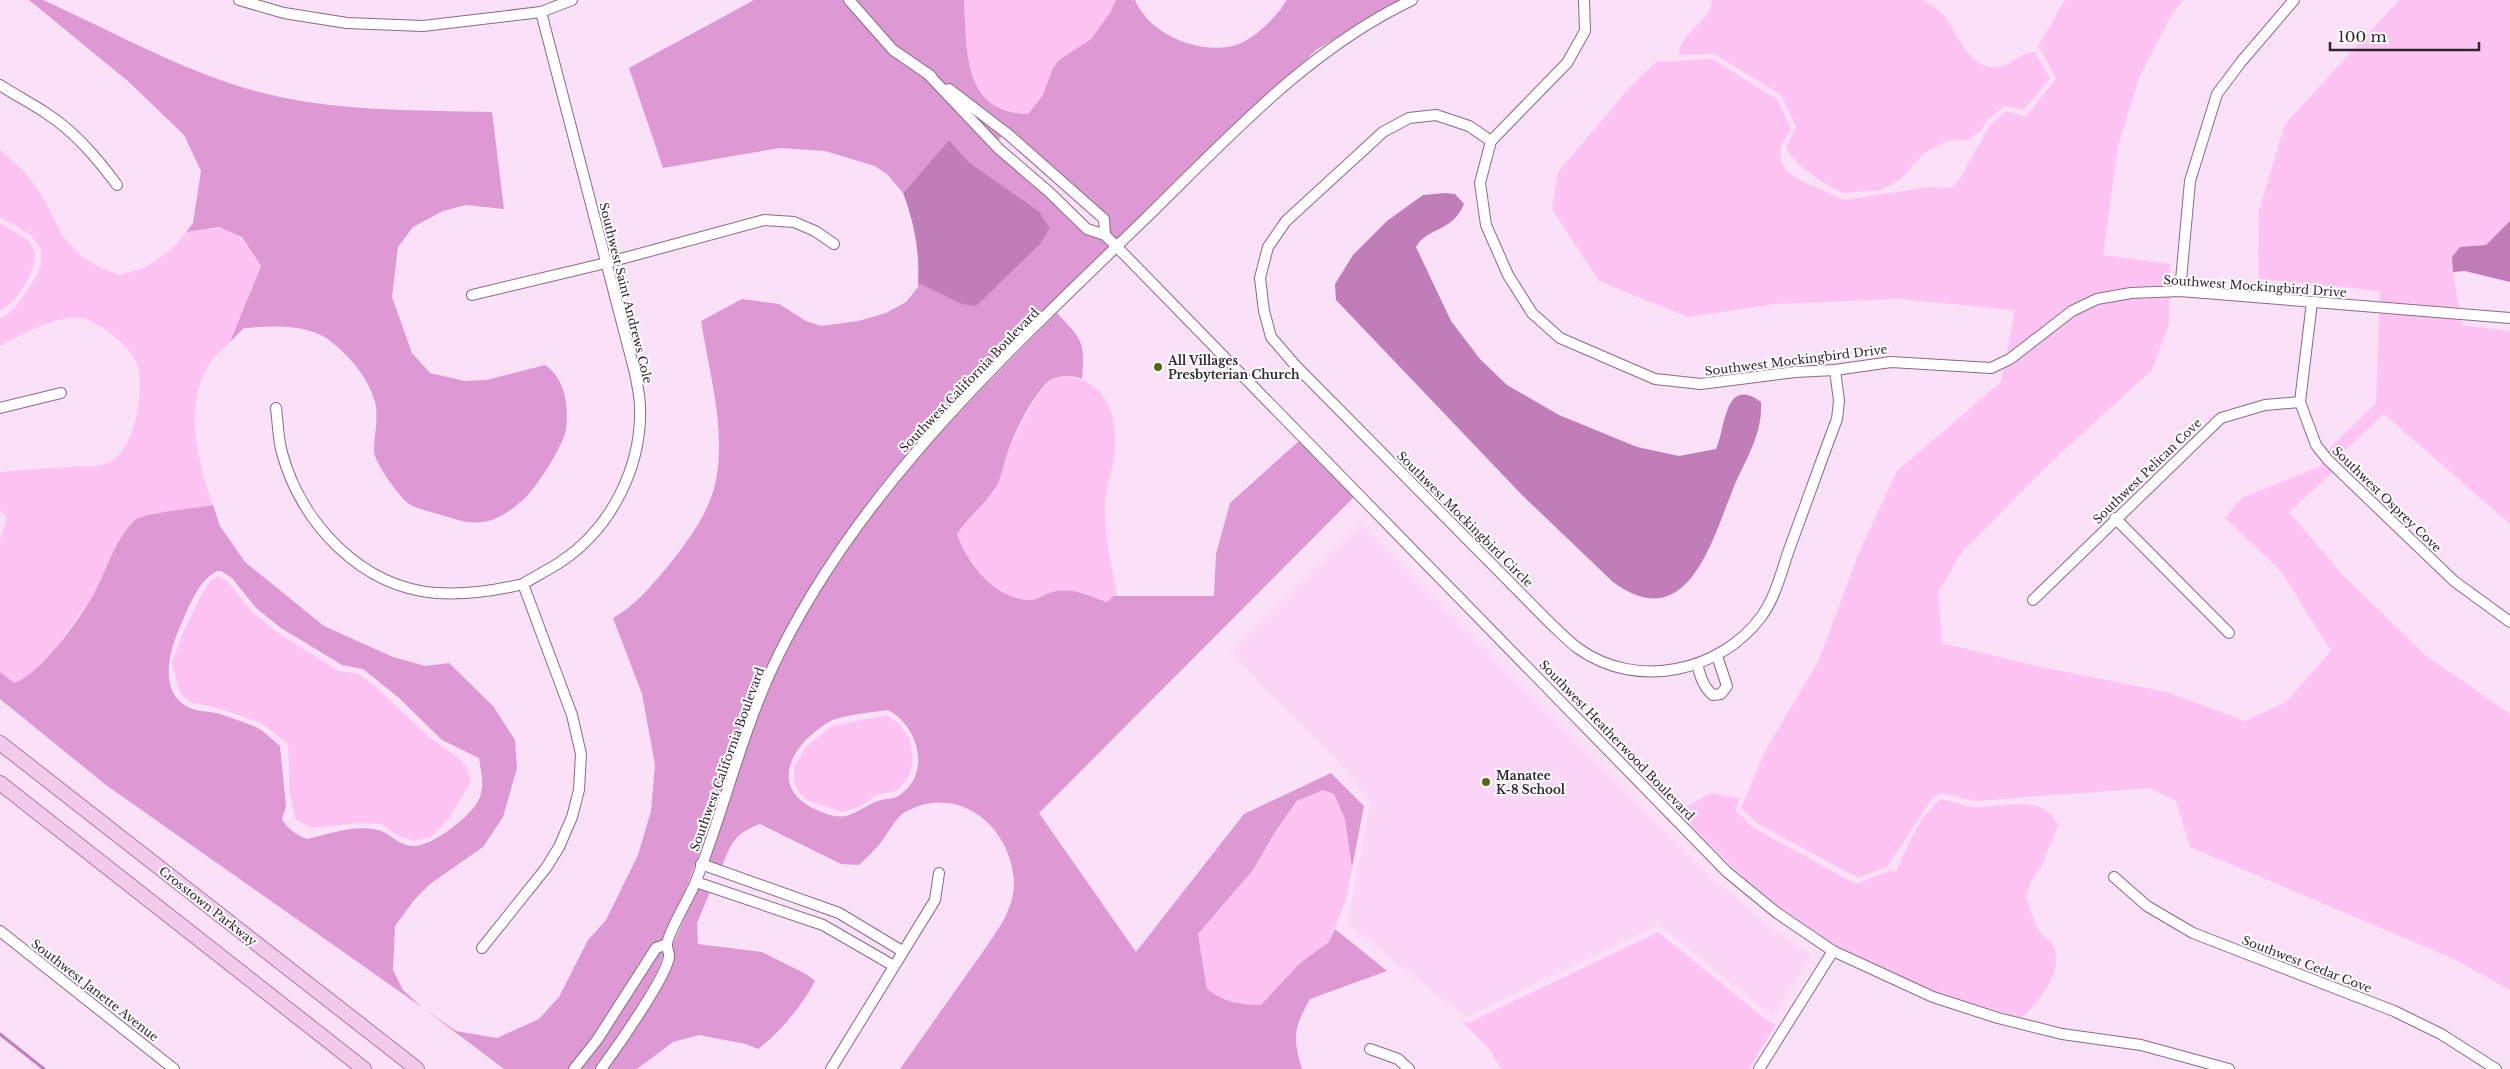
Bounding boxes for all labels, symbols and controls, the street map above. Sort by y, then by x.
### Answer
scale bar [2330,20,2479,52]
text: 100 m [2338,27,2387,46]
street label: Southwest Saint Andrews Cole [596,201,656,385]
street label: Southwest Mockingbird Drive [2163,272,2347,300]
street label: Southwest California Boulevard [896,305,1042,455]
street label: Southwest Mockingbird Drive [1704,341,1888,379]
place label: All Villages Presbyterian Church [1167,353,1300,382]
marker: All Villages Presbyterian Church [1152,361,1164,373]
street label: Southwest Pelican Cove [2090,415,2205,527]
street label: Southwest Osprey Cove [2329,443,2445,555]
street label: Southwest Mockingbird Circle [1394,448,1536,590]
street label: Southwest Heatherwood Boulevard [1536,657,1698,823]
street label: Southwest California Boulevard [687,665,767,853]
place label: Manatee K-8 School [1496,768,1566,797]
marker: Manatee K-8 School [1480,776,1492,788]
street label: Crosstown Parkway [156,863,260,949]
street label: Southwest Cedar Cove [2240,932,2374,996]
street label: Southwest Janette Avenue [28,936,162,1044]

